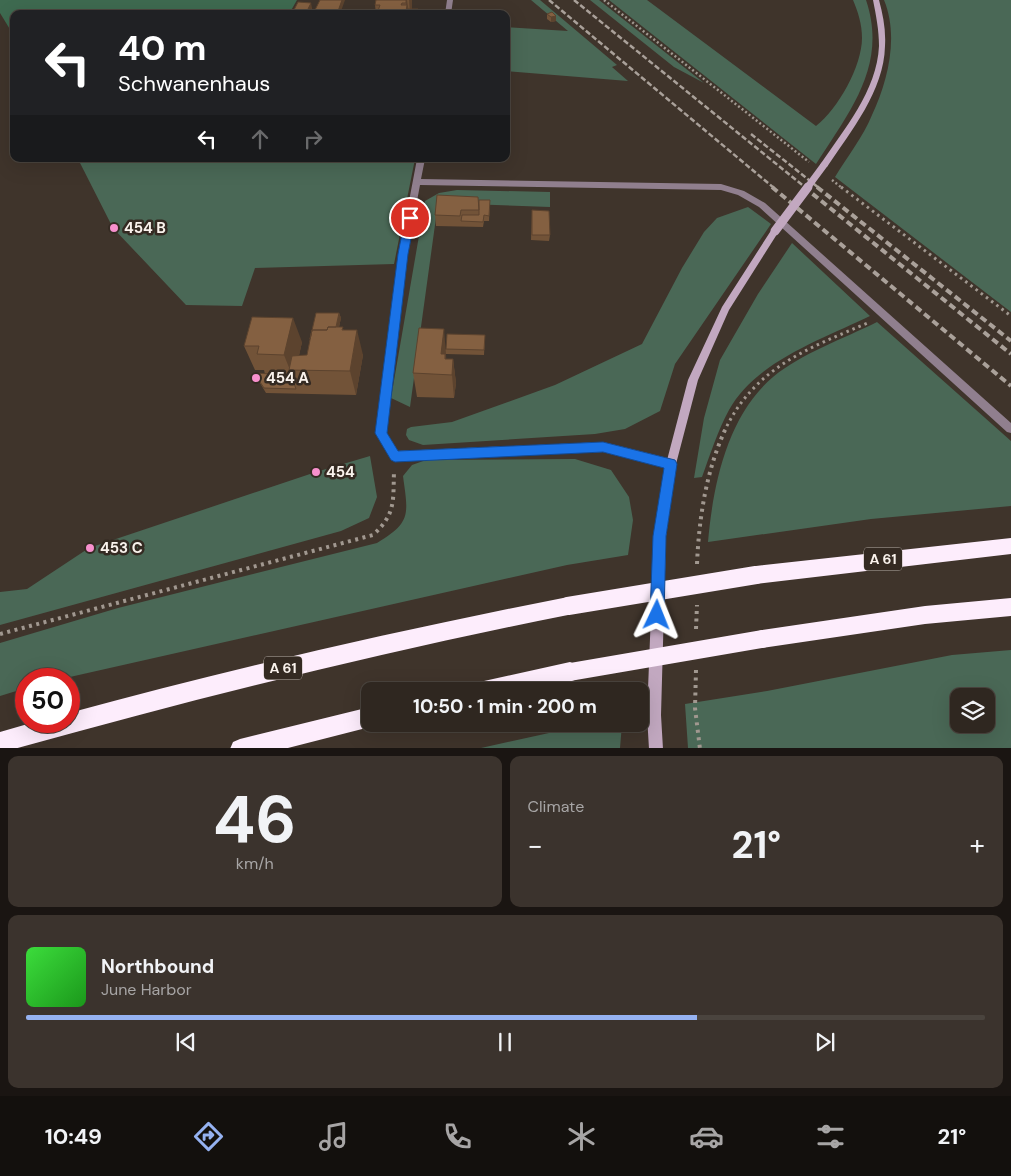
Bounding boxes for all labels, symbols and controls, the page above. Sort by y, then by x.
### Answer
text: 40 m [118,25,207,71]
icon: left [35,30,100,95]
text: Schwanenhaus [118,69,270,98]
icon: left [193,125,221,153]
icon: ahead [246,125,274,153]
icon: right [299,125,327,153]
pin [389,197,431,239]
icon: arrive [396,204,424,232]
place label: 454 B [124,218,166,238]
marker: 454 B [108,222,120,234]
place label: 454 A [266,368,309,388]
marker: 454 A [250,372,262,384]
place label: 454 [326,462,355,482]
marker: 454 [310,466,322,478]
place label: 453 C [100,538,143,558]
marker: 453 C [84,542,96,554]
road number: A 61 [864,548,902,570]
position arrow [630,588,682,640]
road number: A 61 [264,656,302,680]
speed limit sign: 50 [15,668,80,733]
map controls [950,688,995,733]
button: layers [950,688,995,733]
text: 10:50 · 1 min · 200 m [413,694,597,719]
text: 46 [213,778,296,862]
text: Climate [528,796,584,817]
text: 21° [731,820,781,870]
text: − [528,827,543,864]
text: + [970,827,985,864]
text: km/h [236,853,274,874]
text: Northbound [101,954,214,979]
text: June Harbor [101,979,192,1000]
icon: previous [172,1028,200,1056]
icon: pause [491,1028,519,1056]
icon: next [811,1028,839,1056]
icon: directions [191,1119,226,1154]
icon: music [316,1119,351,1154]
icon: phone [440,1119,475,1154]
icon: climate [564,1119,599,1154]
icon: car [689,1119,724,1154]
icon: filters [813,1119,848,1154]
text: 10:49 [45,1122,102,1151]
text: 21° [938,1122,966,1151]

